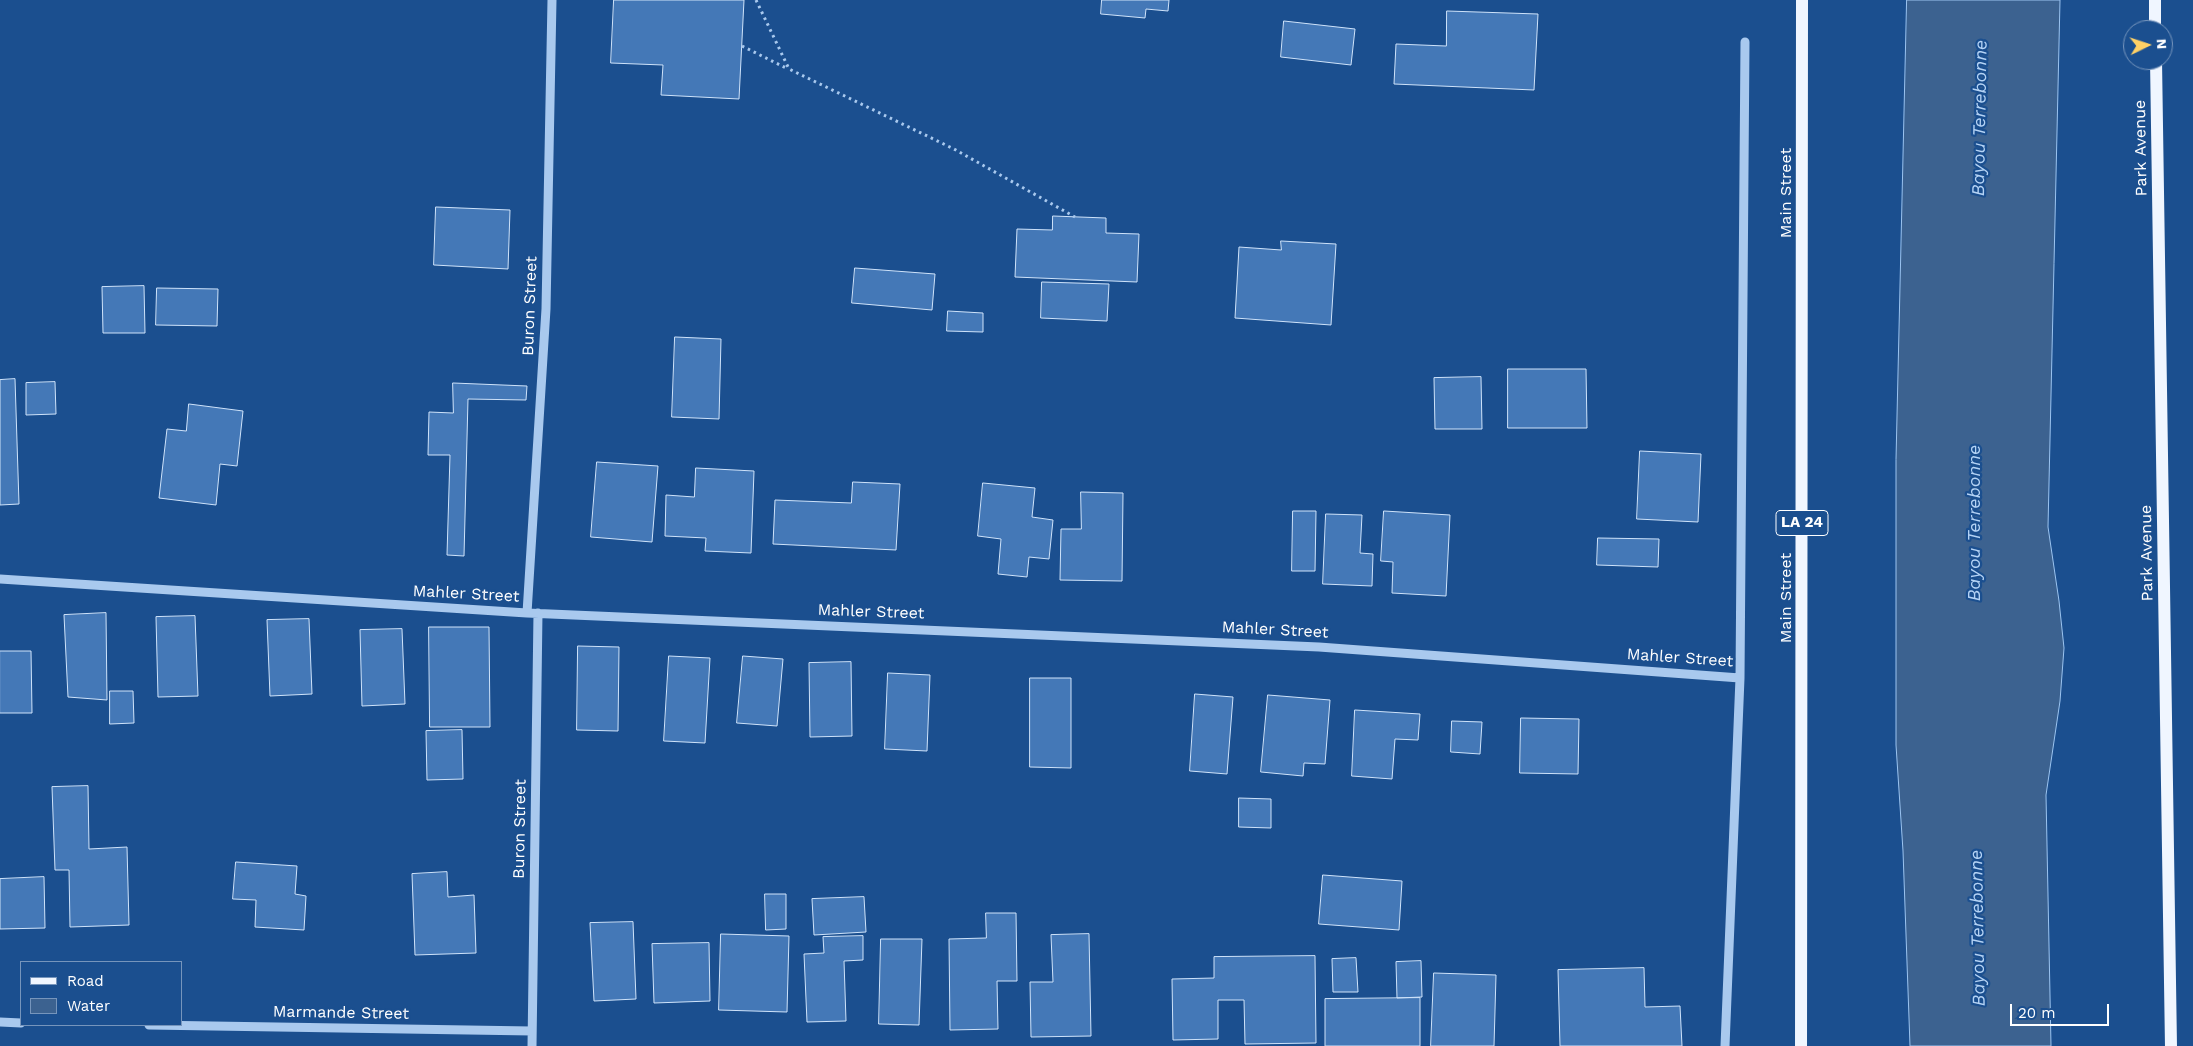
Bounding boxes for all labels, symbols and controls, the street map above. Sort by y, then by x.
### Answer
north arrow [2123,20,2173,70]
text: N [2154,38,2170,50]
water label: Bayou Terrebonne [1968,40,1992,196]
street label: Park Avenue [2131,100,2151,196]
street label: Main Street [1776,148,1796,238]
street label: Buron Street [519,256,541,356]
water label: Bayou Terrebonne [1964,445,1986,601]
street label: Park Avenue [2137,505,2157,601]
road number: LA 24 [1776,510,1828,536]
street label: Main Street [1776,553,1796,643]
street label: Mahler Street [412,582,520,606]
street label: Mahler Street [817,601,925,623]
street label: Mahler Street [1221,618,1329,642]
street label: Mahler Street [1626,645,1734,671]
street label: Buron Street [510,779,530,879]
water label: Bayou Terrebonne [1966,850,1990,1006]
legend [20,961,182,1026]
text: Road [67,972,104,990]
scale bar [2013,994,2112,1026]
text: Water [67,997,110,1015]
street label: Marmande Street [273,1002,409,1024]
text: 20 m [2018,1004,2056,1022]

